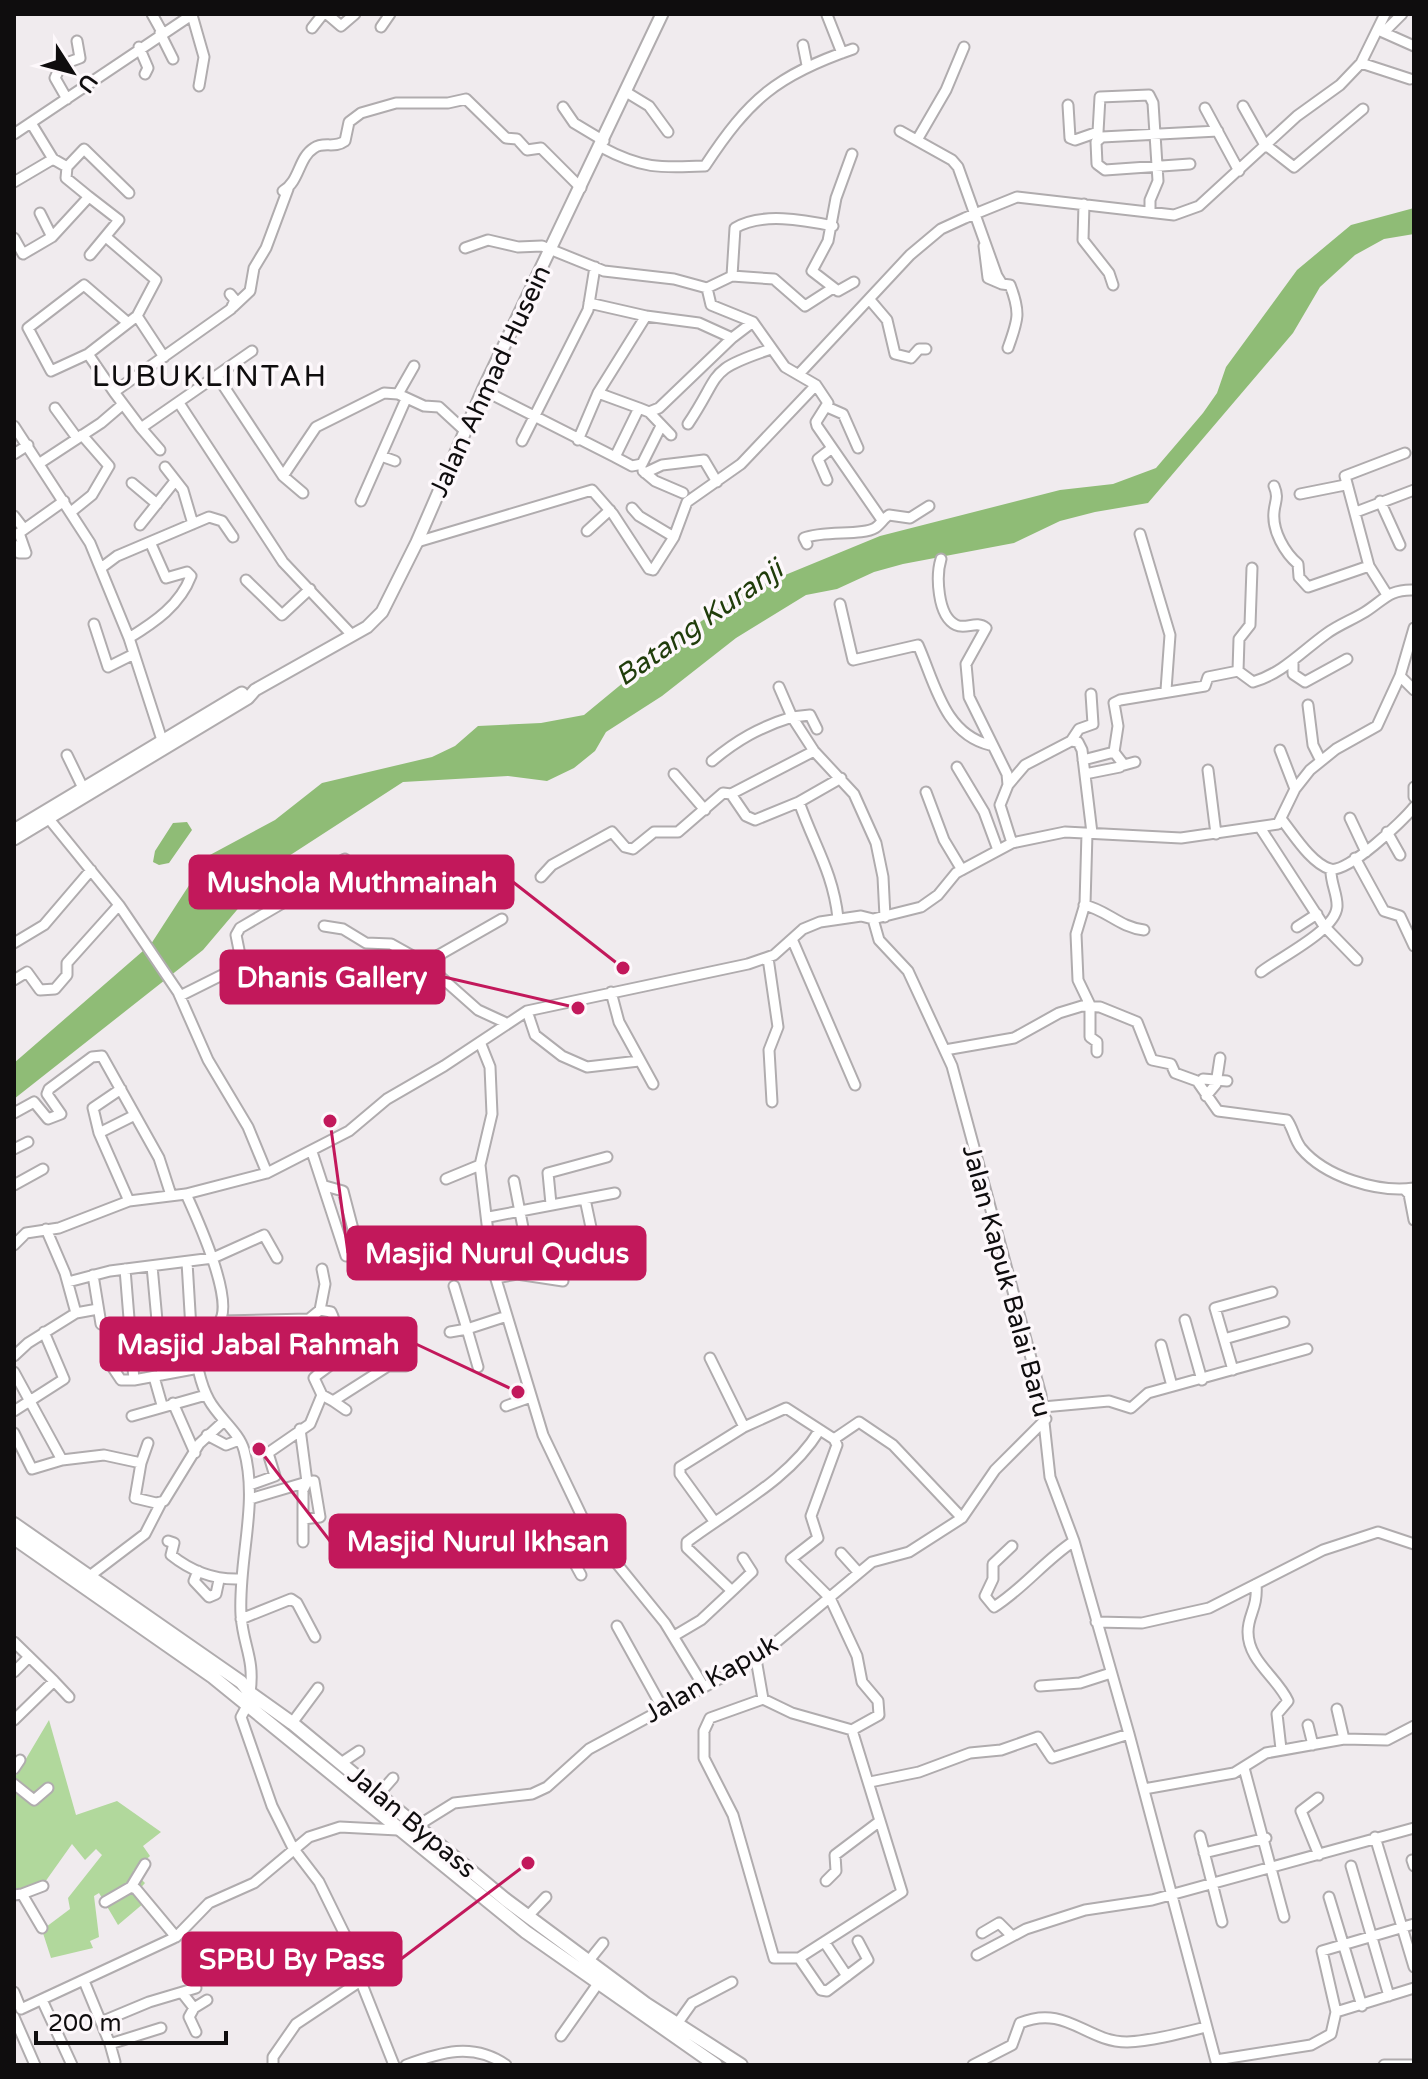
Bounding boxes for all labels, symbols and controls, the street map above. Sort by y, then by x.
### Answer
north arrow [32,32,112,112]
text: U [72,69,103,98]
street label: Jalan Ahmad Husein [423,260,557,502]
district label: LUBUKLINTAH [92,358,328,395]
water label: Batang Kuranji [609,551,792,693]
callout: Mushola Muthmainah [190,856,513,908]
text: Mushola Muthmainah [207,866,497,900]
callout: Dhanis Gallery [221,951,444,1003]
text: Dhanis Gallery [237,961,427,995]
street label: Jalan Kapuk Balai Baru [956,1141,1058,1421]
callout: Masjid Nurul Qudus [348,1227,645,1279]
text: Masjid Nurul Qudus [365,1237,629,1271]
callout: Masjid Jabal Rahmah [101,1318,416,1370]
text: Masjid Jabal Rahmah [117,1328,399,1362]
callout: Masjid Nurul Ikhsan [330,1515,625,1567]
text: Masjid Nurul Ikhsan [347,1525,609,1559]
street label: Jalan Kapuk [639,1628,783,1730]
street label: Jalan Bypass [342,1759,482,1885]
callout: SPBU By Pass [183,1933,401,1985]
text: SPBU By Pass [199,1943,385,1977]
scale bar [36,1995,226,2045]
text: 200 m [48,2009,122,2038]

